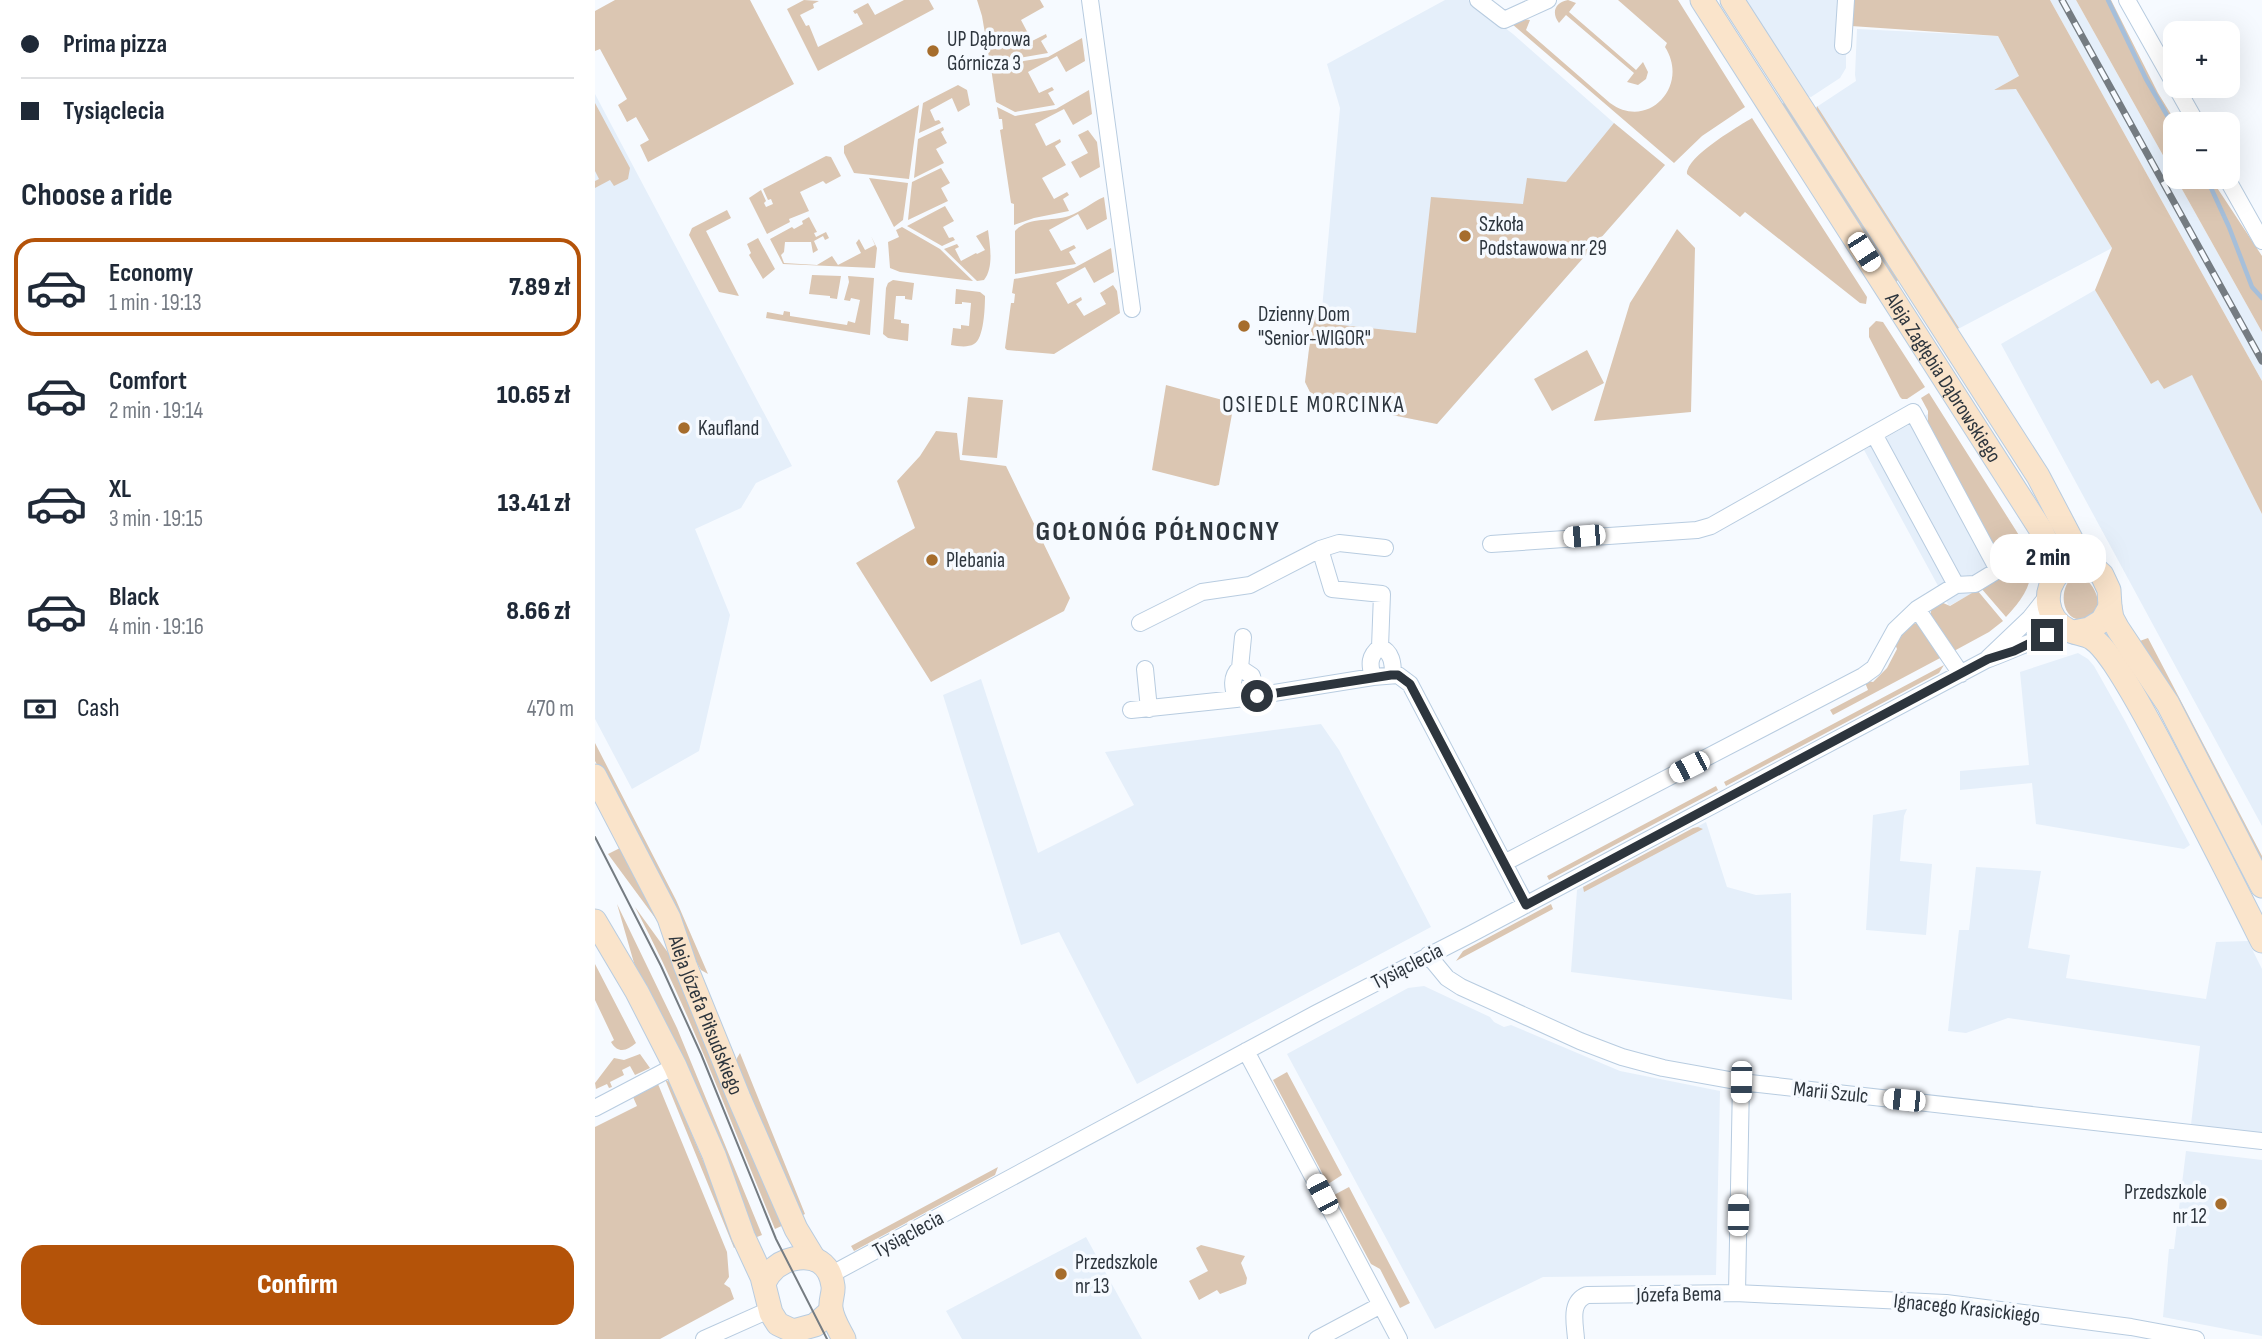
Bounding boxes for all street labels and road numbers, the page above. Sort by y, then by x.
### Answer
street label: Aleja Zagłębia Dąbrowskiego [1879,287,2006,467]
street label: Aleja Józefa Piłsudskiego [663,931,748,1099]
street label: Tysiąclecia [1367,938,1447,995]
street label: Marii Szulc [1792,1076,1870,1109]
street label: Tysiąclecia [869,1205,948,1263]
street label: Józefa Bema [1635,1281,1722,1308]
street label: Ignacego Krasickiego [1892,1288,2041,1329]

